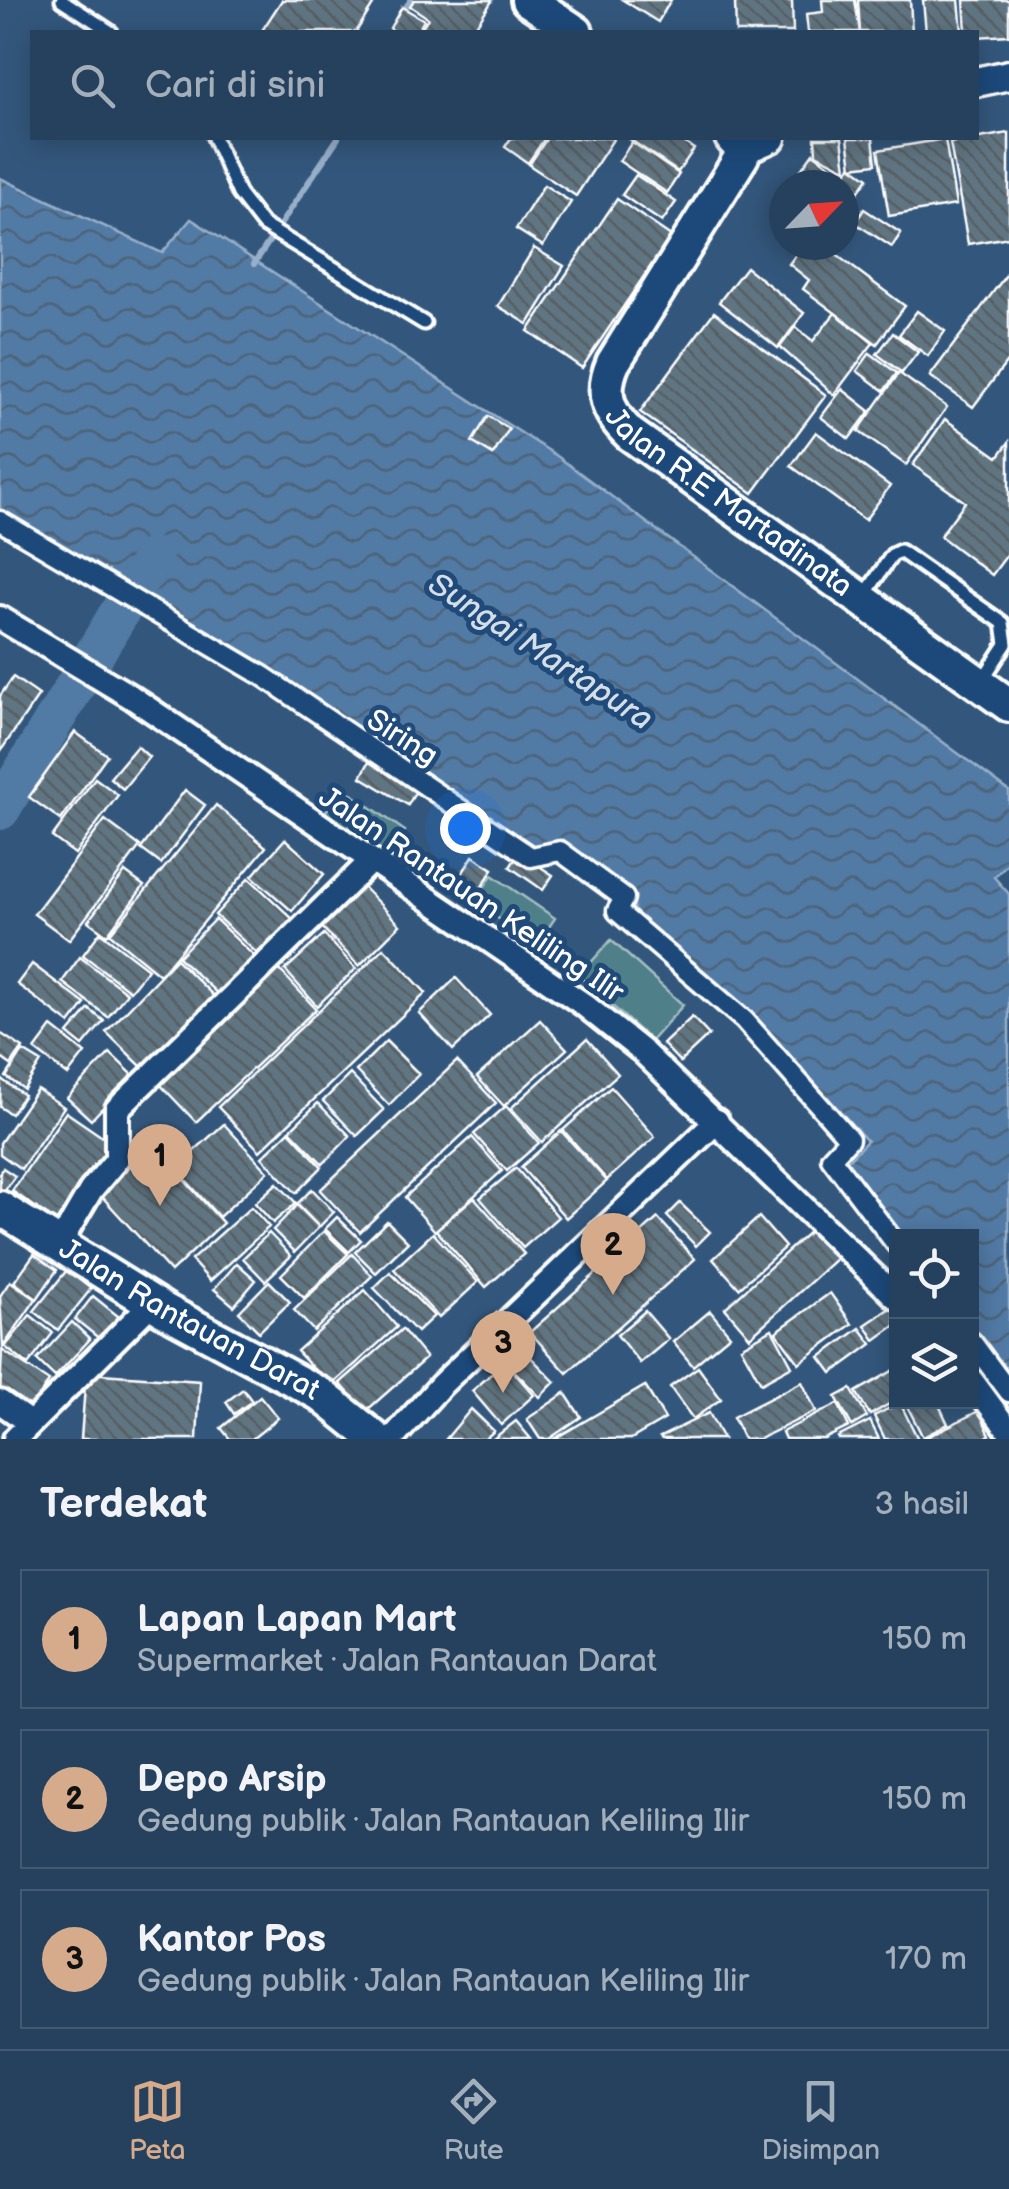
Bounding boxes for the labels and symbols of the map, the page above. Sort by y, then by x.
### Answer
north arrow [769,170,859,260]
street label: Jalan R.E Martadinata [596,401,859,605]
water label: Sungai Martapura [420,565,660,739]
street label: Siring [360,702,444,774]
street label: Jalan Rantauan Keliling Ilir [312,779,631,1011]
your location [440,803,491,854]
pin: 1 [128,1124,192,1206]
pin: 2 [580,1212,646,1295]
street label: Jalan Rantauan Darat [52,1231,326,1408]
pin: 3 [470,1310,536,1393]

